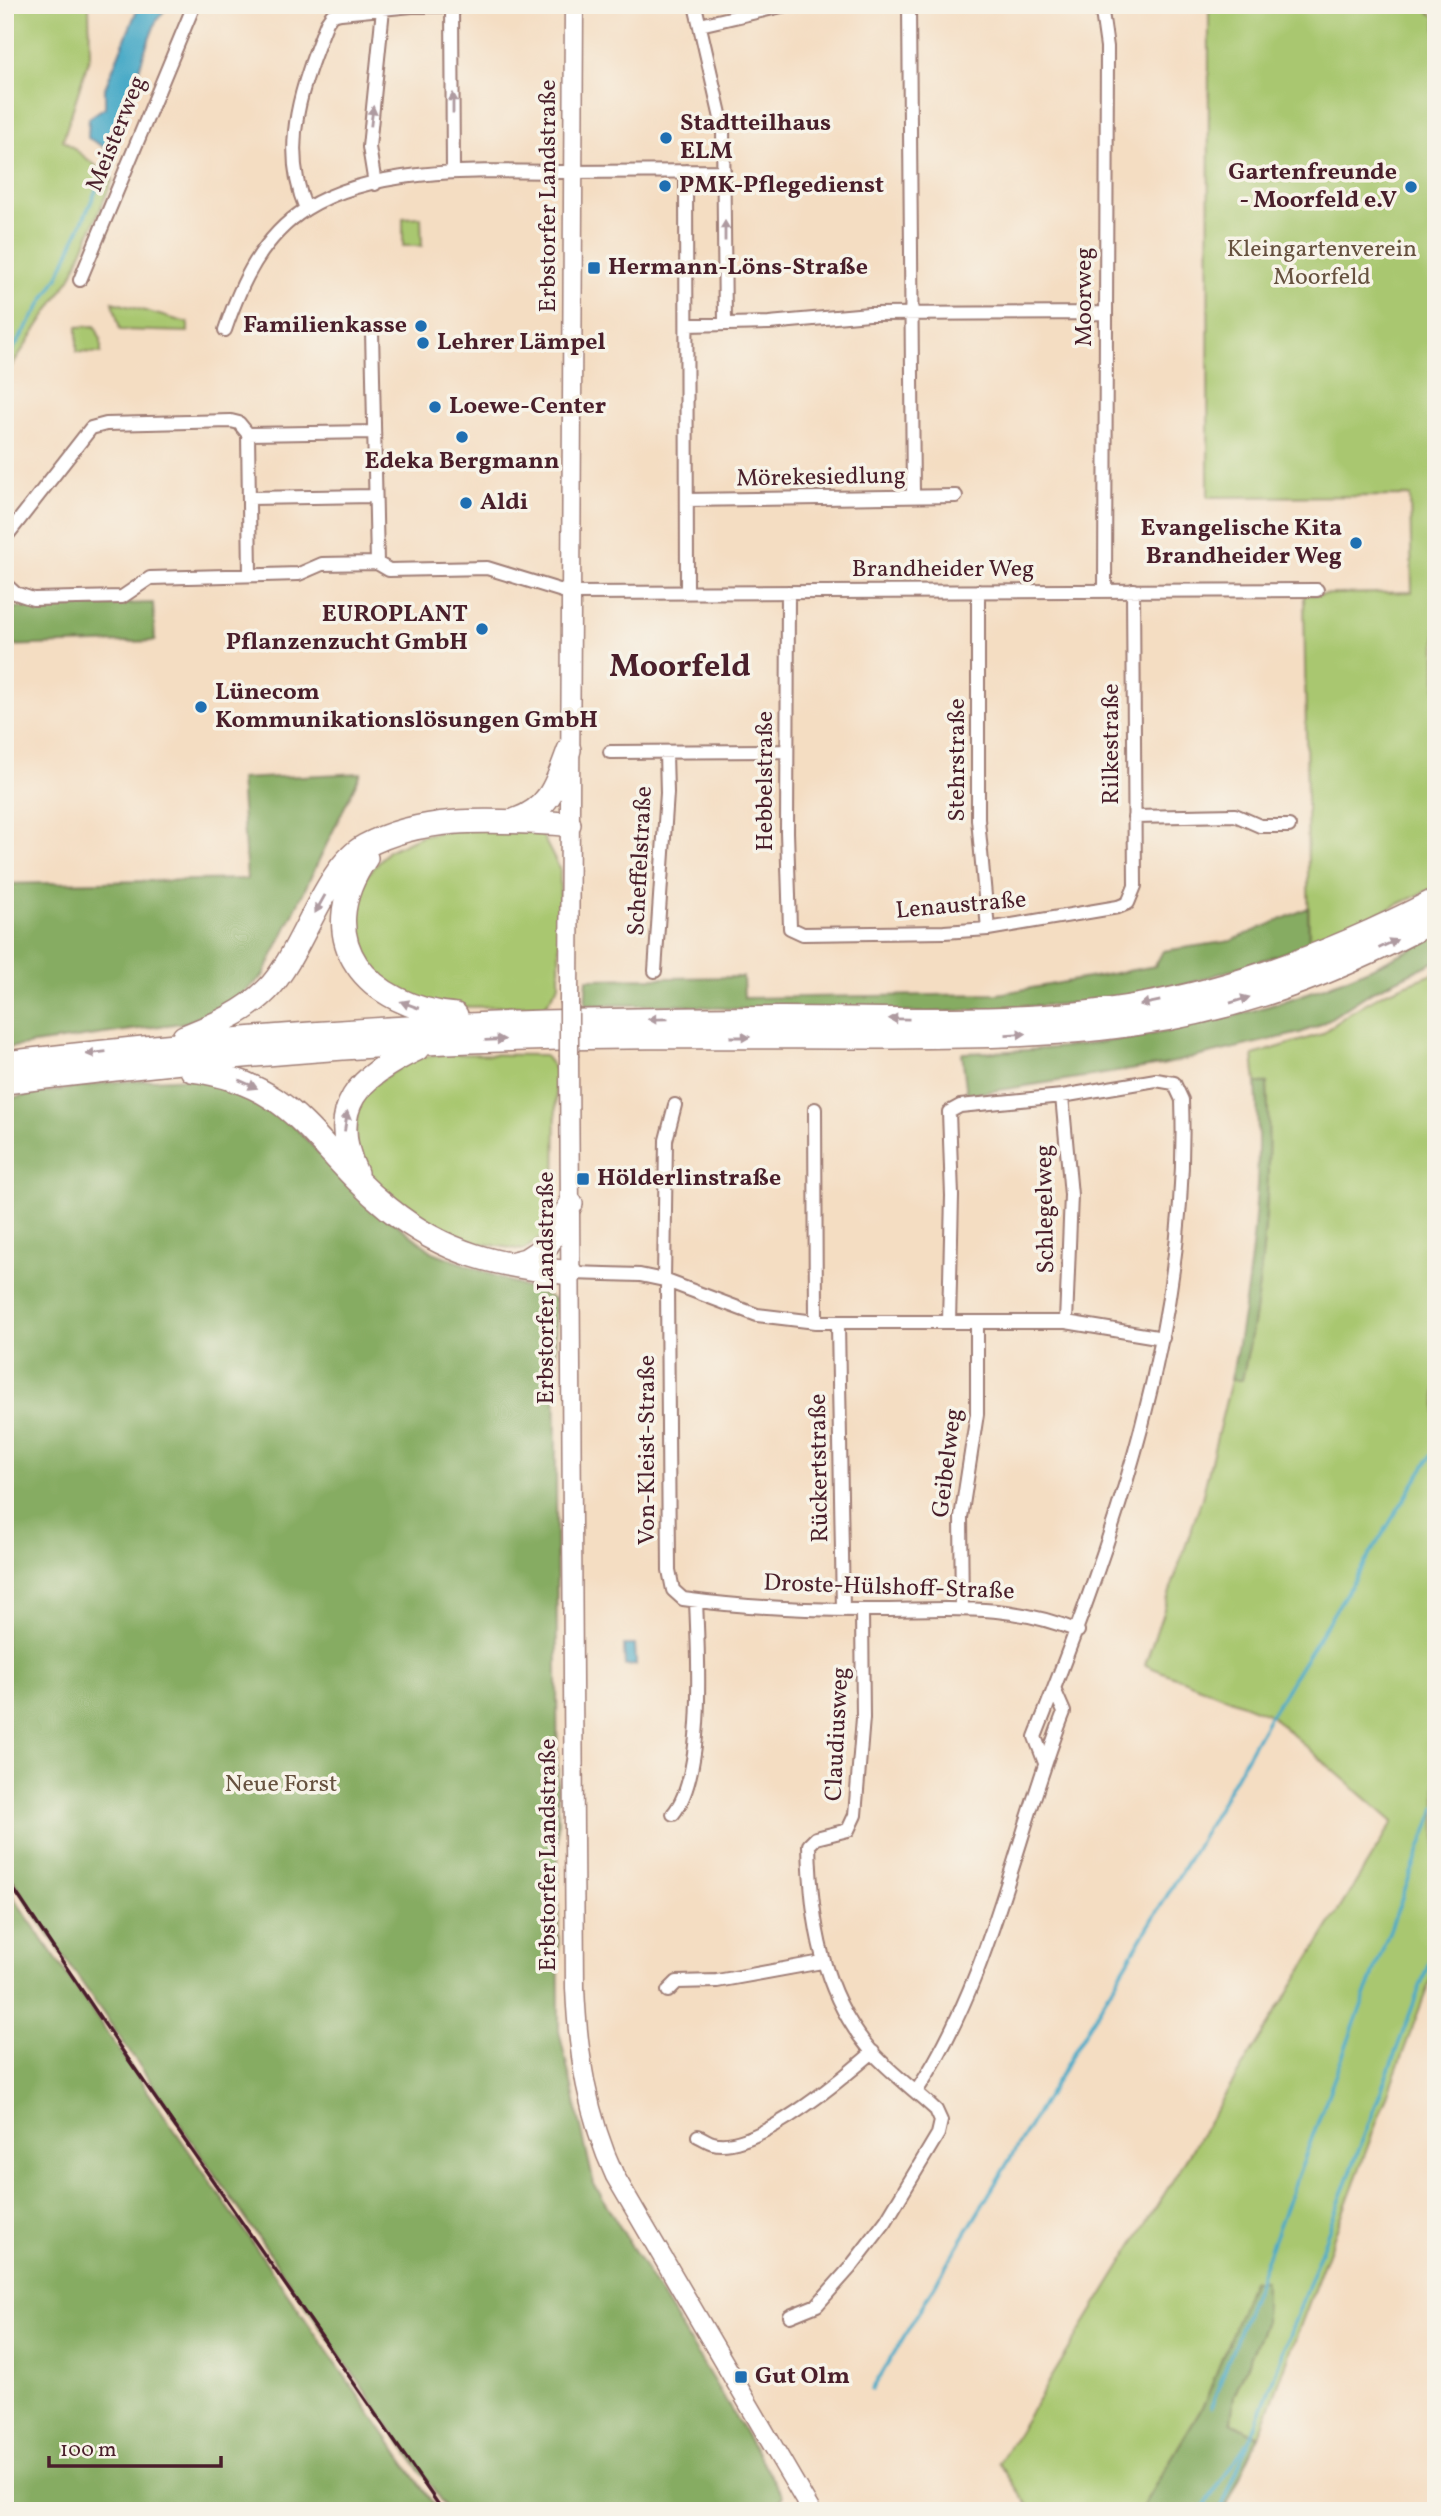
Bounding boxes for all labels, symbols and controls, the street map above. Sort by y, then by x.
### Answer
street label: Meisterweg [78,71,156,197]
street label: Erbstorfer Landstraße [532,79,566,313]
one-way arrow [447,92,459,114]
one-way arrow [367,105,378,127]
place label: Stadtteilhaus ELM [680,107,831,169]
marker: Stadtteilhaus ELM [658,130,674,146]
place label: Gartenfreunde - Moorfeld e.V [1228,156,1397,218]
place label: PMK-Pflegedienst [679,169,884,203]
marker: PMK-Pflegedienst [657,178,673,194]
marker: Gartenfreunde - Moorfeld e.V [1403,179,1419,195]
one-way arrow [719,220,731,242]
park label: Kleingartenverein Moorfeld [1227,233,1417,295]
street label: Moorweg [1068,247,1102,347]
place label: Hermann-Löns-Straße [608,251,868,285]
marker: Hermann-Löns-Straße [586,260,602,276]
place label: Familienkasse [243,309,407,343]
marker: Familienkasse [413,318,429,334]
place label: Lehrer Lämpel [437,326,606,360]
marker: Lehrer Lämpel [415,335,431,351]
place label: Loewe-Center [449,390,606,424]
marker: Loewe-Center [427,399,443,415]
marker: Edeka Bergmann [454,429,470,445]
place label: Edeka Bergmann [364,445,560,479]
street label: Mörekesiedlung [736,460,906,496]
place label: Aldi [480,486,528,520]
marker: Aldi [458,495,474,511]
place label: Evangelische Kita Brandheider Weg [1141,512,1342,574]
marker: Evangelische Kita Brandheider Weg [1348,535,1364,551]
street label: Brandheider Weg [852,553,1034,587]
place label: EUROPLANT Pflanzenzucht GmbH [226,598,468,660]
marker: EUROPLANT Pflanzenzucht GmbH [474,621,490,637]
district label: Moorfeld [609,646,751,690]
place label: Lünecom Kommunikationslösungen GmbH [215,676,598,738]
street label: Rilkestraße [1095,683,1129,805]
street label: Stehrstraße [941,698,975,822]
marker: Lünecom Kommunikationslösungen GmbH [193,699,209,715]
street label: Hebbelstraße [749,711,783,851]
street label: Scheffelstraße [620,785,662,937]
street label: Lenaustraße [894,883,1028,929]
one-way arrow [314,894,326,914]
one-way arrow [1378,938,1398,950]
one-way arrow [1230,995,1251,1005]
one-way arrow [1139,998,1161,1009]
one-way arrow [399,1000,420,1011]
one-way arrow [647,1014,669,1025]
one-way arrow [888,1014,910,1025]
one-way arrow [1005,1028,1027,1039]
one-way arrow [729,1031,751,1043]
one-way arrow [485,1034,507,1045]
one-way arrow [85,1047,107,1058]
one-way arrow [237,1079,258,1090]
one-way arrow [340,1110,351,1132]
street label: Schlegelweg [1028,1144,1064,1274]
place label: Hölderlinstraße [597,1162,781,1196]
street label: Erbstorfer Landstraße [530,1171,564,1405]
marker: Hölderlinstraße [575,1171,591,1187]
street label: Von-Kleist-Straße [631,1355,665,1545]
street label: Rückertstraße [802,1393,838,1543]
street label: Geibelweg [924,1406,972,1520]
street label: Droste-Hülshoff-Straße [763,1567,1015,1609]
street label: Claudiusweg [818,1666,858,1802]
street label: Erbstorfer Landstraße [532,1738,566,1972]
park label: Neue Forst [225,1768,337,1802]
place label: Gut Olm [755,2360,850,2394]
marker: Gut Olm [733,2369,749,2385]
scale bar [49,2425,220,2469]
text: 100 m [60,2436,117,2465]

